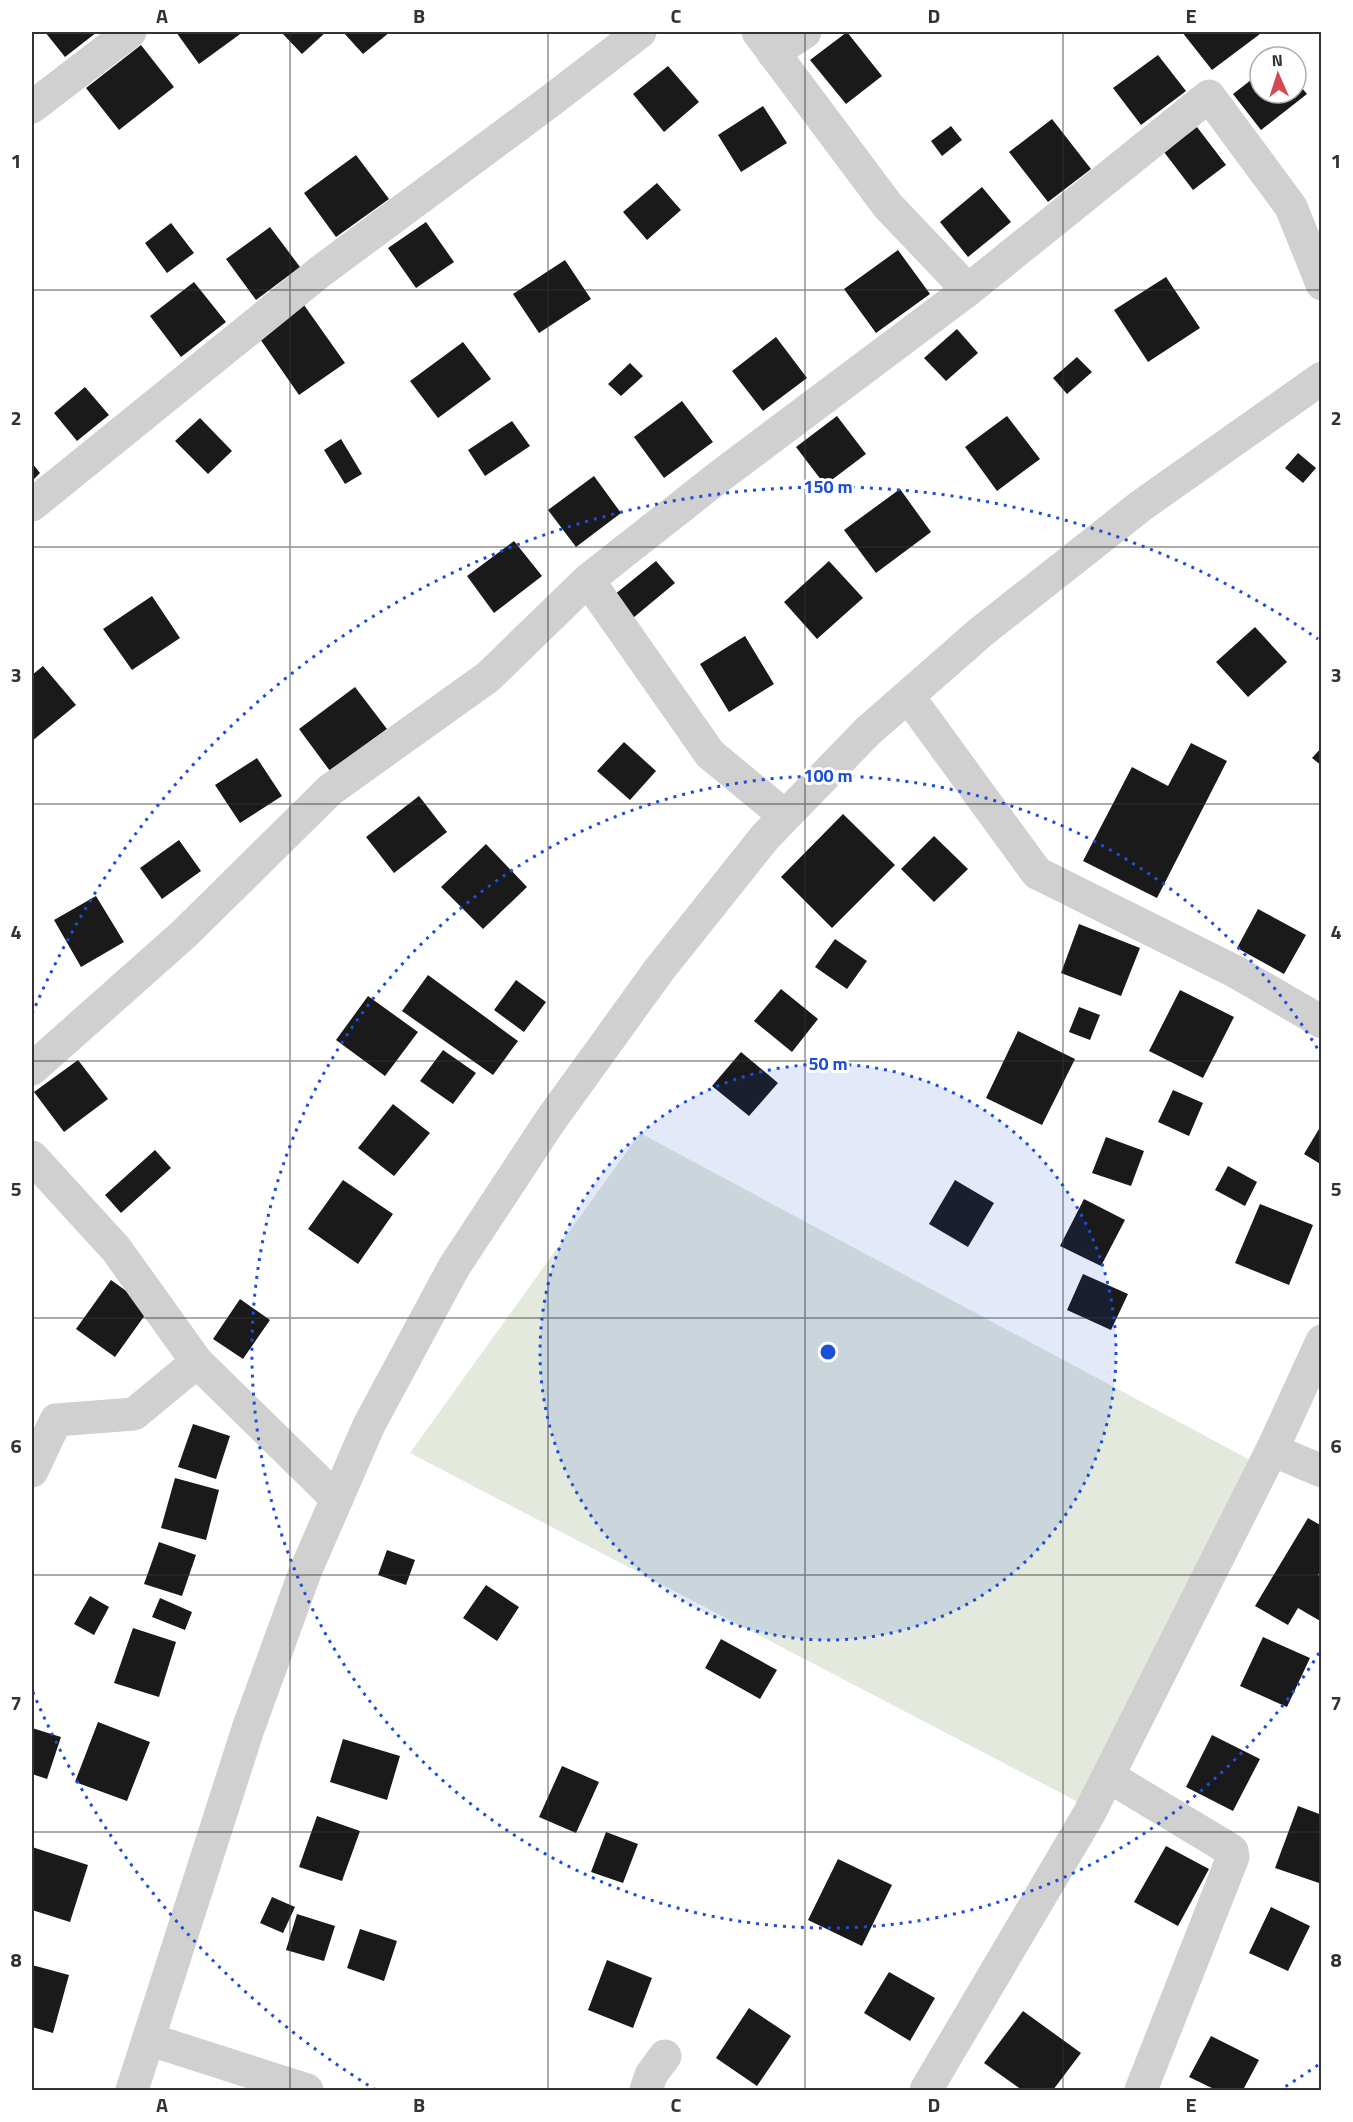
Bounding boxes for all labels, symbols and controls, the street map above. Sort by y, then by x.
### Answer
text: A [156,0,168,31]
text: B [413,0,425,31]
text: C [671,0,682,31]
text: D [928,0,940,31]
text: E [1185,0,1197,31]
north arrow [1248,45,1308,105]
text: N [1271,48,1283,72]
text: 1 [10,145,22,176]
text: 1 [1330,145,1342,176]
text: 2 [10,402,22,433]
text: 2 [1330,402,1342,433]
text: 150 m [803,473,853,500]
text: 3 [10,659,22,690]
text: 3 [1330,659,1342,690]
text: 100 m [803,762,853,789]
text: 4 [10,916,22,947]
text: 4 [1330,916,1342,947]
text: 50 m [808,1050,848,1077]
text: 5 [10,1173,22,1204]
text: 5 [1330,1173,1342,1204]
centre of rings [818,1342,838,1362]
text: 6 [10,1430,22,1461]
text: 6 [1330,1430,1342,1461]
text: 7 [10,1687,22,1718]
text: 7 [1330,1687,1342,1718]
text: 8 [10,1944,22,1975]
text: 8 [1330,1944,1342,1975]
text: A [156,2089,168,2120]
text: B [413,2089,425,2120]
text: C [671,2089,682,2120]
text: D [928,2089,940,2120]
text: E [1185,2089,1197,2120]

